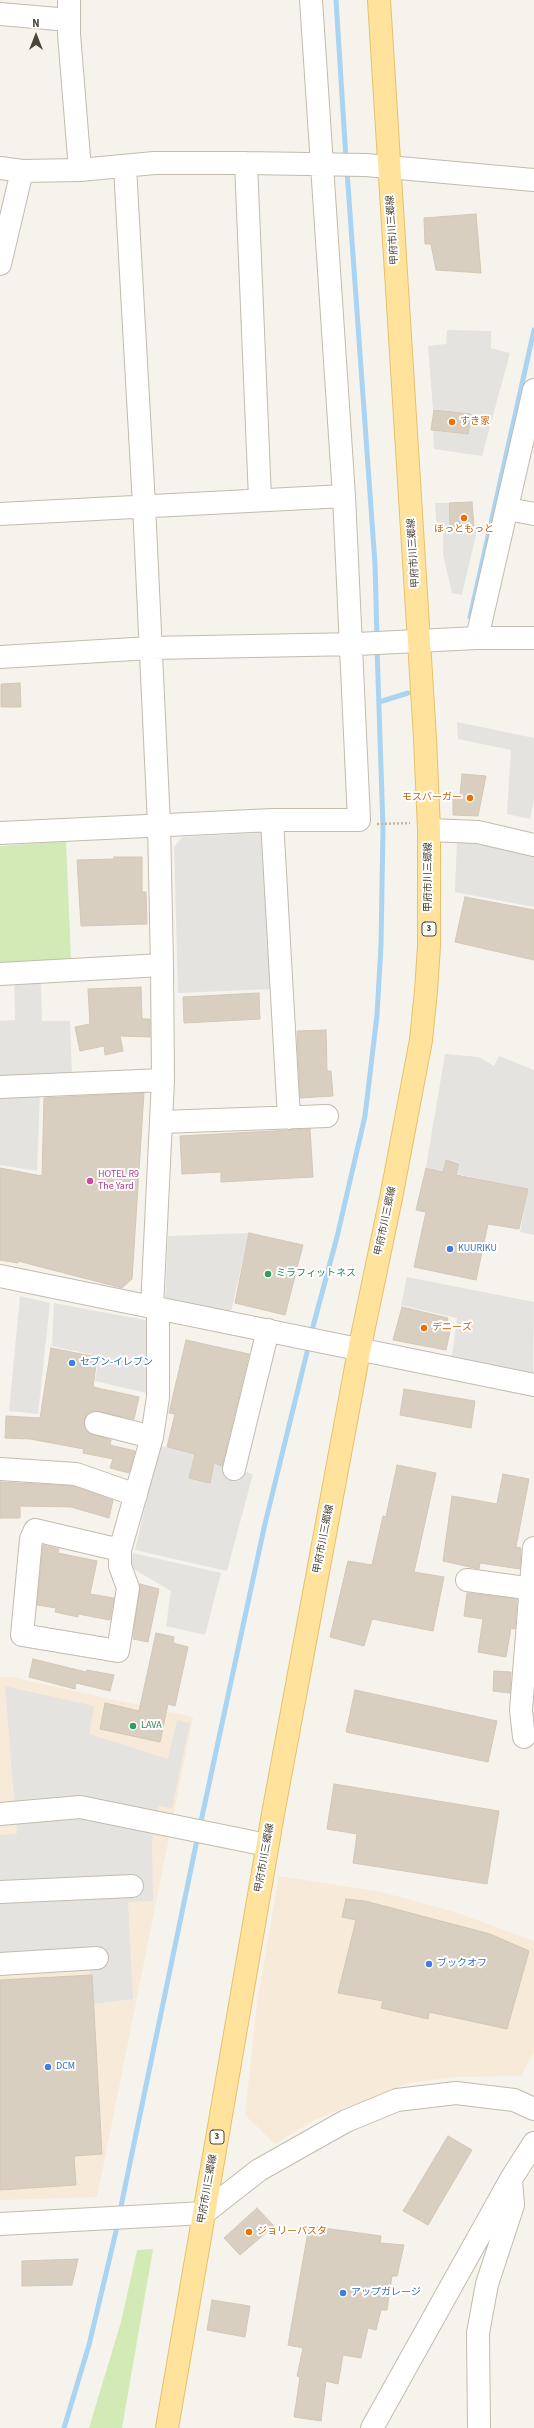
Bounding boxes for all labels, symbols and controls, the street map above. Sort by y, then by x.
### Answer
north arrow [16,16,56,56]
text: N [32,16,40,31]
street label: 甲府市川三郷線 [385,195,401,265]
place label: すき家 [460,416,490,428]
marker: すき家 [447,417,457,427]
marker: ほっともっと [459,513,469,523]
street label: 甲府市川三郷線 [406,518,422,588]
place label: ほっともっと [434,524,494,536]
place label: モスバーガー [402,792,462,804]
marker: モスバーガー [465,793,475,803]
street label: 甲府市川三郷線 [423,842,435,912]
road number: 3 [422,922,436,936]
place label: HOTEL R9 The Yard [98,1169,139,1192]
marker: HOTEL R9 The Yard [85,1176,95,1186]
street label: 甲府市川三郷線 [373,1186,399,1256]
place label: KUURIKU [458,1243,497,1255]
marker: KUURIKU [445,1244,455,1254]
place label: ミラフィットネス [276,1268,356,1280]
marker: ミラフィットネス [263,1269,273,1279]
place label: デニーズ [432,1322,472,1334]
marker: デニーズ [419,1323,429,1333]
place label: セブン-イレブン [80,1357,153,1369]
marker: セブン-イレブン [67,1358,77,1368]
street label: 甲府市川三郷線 [311,1503,337,1575]
place label: LAVA [141,1720,162,1732]
marker: LAVA [128,1721,138,1731]
street label: 甲府市川三郷線 [253,1822,277,1894]
place label: ブックオフ [437,1958,487,1970]
marker: ブックオフ [424,1959,434,1969]
place label: DCM [56,2061,75,2073]
marker: DCM [43,2062,53,2072]
road number: 3 [210,2130,224,2144]
street label: 甲府市川三郷線 [196,2153,220,2225]
place label: ジョリーパスタ [257,2226,327,2238]
marker: ジョリーパスタ [244,2227,254,2237]
place label: アップガレージ [351,2287,421,2299]
marker: アップガレージ [338,2288,348,2298]

